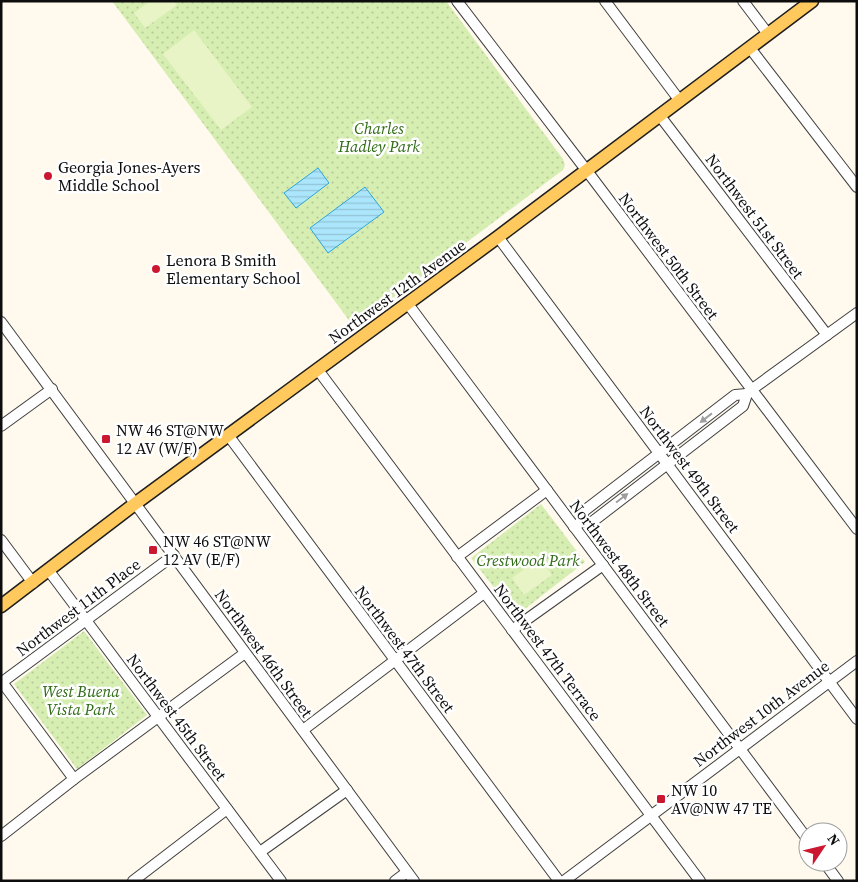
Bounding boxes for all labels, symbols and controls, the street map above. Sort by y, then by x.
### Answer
park label: Charles Hadley Park [337,117,420,157]
street label: Northwest 51st Street [701,149,810,284]
place label: Georgia Jones-Ayers Middle School [58,156,201,196]
marker: Georgia Jones-Ayers Middle School [42,170,54,182]
street label: Northwest 50th Street [614,188,724,325]
street label: Northwest 12th Avenue [324,234,470,348]
place label: Lenora B Smith Elementary School [166,249,301,289]
marker: Lenora B Smith Elementary School [150,263,162,275]
street label: Northwest 49th Street [635,401,745,538]
one-way arrow [700,412,713,423]
place label: NW 46 ST@NW 12 AV (W/F) [116,419,224,459]
marker: NW 46 ST@NW 12 AV (W/F) [100,433,112,445]
one-way arrow [615,493,628,504]
street label: Northwest 48th Street [565,495,675,632]
place label: NW 46 ST@NW 12 AV (E/F) [163,530,271,570]
marker: NW 46 ST@NW 12 AV (E/F) [147,544,159,556]
park label: Crestwood Park [476,549,580,571]
street label: Northwest 11th Place [11,553,145,661]
street label: Northwest 47th Terrace [489,579,607,725]
street label: Northwest 47th Street [350,581,460,718]
street label: Northwest 46th Street [210,584,319,722]
street label: Northwest 45th Street [122,649,232,786]
street label: Northwest 10th Avenue [689,655,833,771]
park label: West Buena Vista Park [42,680,120,720]
place label: NW 10 AV@NW 47 TE [671,779,772,819]
marker: NW 10 AV@NW 47 TE [655,793,667,805]
north arrow [798,822,848,872]
text: N [823,830,845,849]

